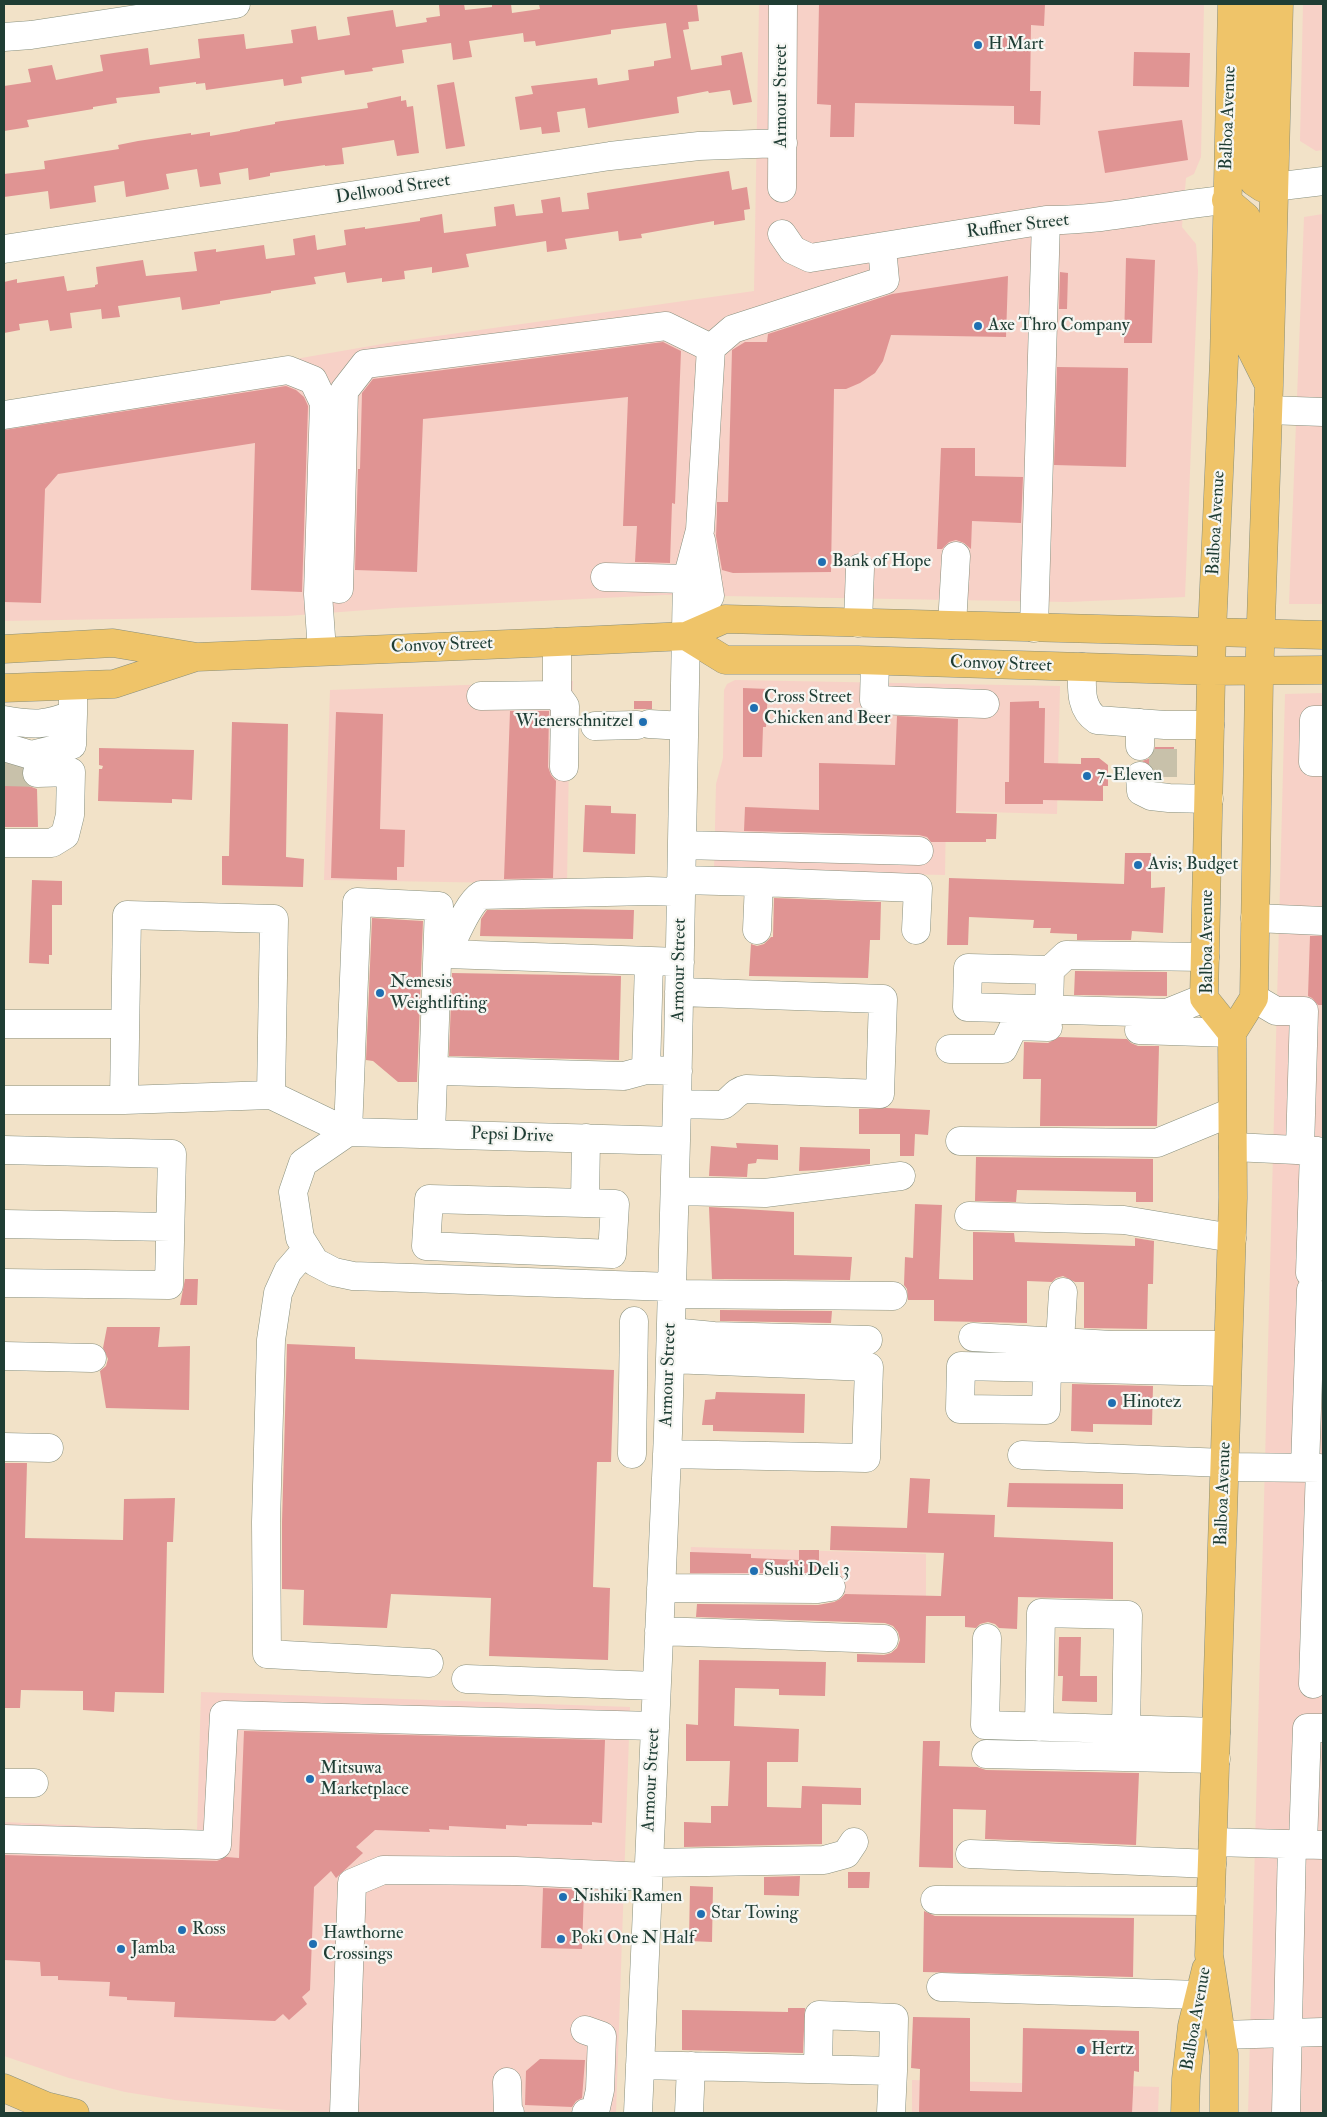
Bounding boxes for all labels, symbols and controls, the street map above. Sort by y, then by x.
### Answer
place label: H Mart [988,34,1044,56]
marker: H Mart [972,39,984,51]
street label: Armour Street [771,44,793,148]
street label: Balboa Avenue [1216,65,1242,171]
street label: Dellwood Street [334,170,452,210]
street label: Ruffner Street [966,210,1070,244]
place label: Axe Thro Company [988,315,1130,337]
marker: Axe Thro Company [972,320,984,332]
street label: Balboa Avenue [1203,470,1231,576]
place label: Bank of Hope [832,551,931,573]
marker: Bank of Hope [816,556,828,568]
street label: Convoy Street [391,633,493,659]
street label: Convoy Street [950,652,1052,678]
place label: Cross Street Chicken and Beer [764,687,890,730]
marker: Cross Street Chicken and Beer [748,702,760,714]
place label: Wienerschnitzel [515,711,633,733]
marker: Wienerschnitzel [637,716,649,728]
place label: 7-Eleven [1097,765,1162,787]
marker: 7-Eleven [1081,770,1093,782]
place label: Avis; Budget [1148,854,1238,876]
marker: Avis; Budget [1132,859,1144,871]
street label: Balboa Avenue [1197,890,1219,994]
street label: Armour Street [668,918,692,1022]
place label: Nemesis Weightlifting [390,972,487,1014]
marker: Nemesis Weightlifting [374,987,386,999]
street label: Pepsi Drive [470,1124,554,1148]
street label: Armour Street [656,1323,682,1427]
place label: Hinotez [1122,1392,1182,1414]
marker: Hinotez [1106,1397,1118,1409]
street label: Balboa Avenue [1211,1441,1237,1547]
place label: Sushi Deli 3 [764,1560,850,1582]
marker: Sushi Deli 3 [748,1565,760,1577]
street label: Armour Street [638,1728,666,1832]
place label: Mitsuwa Marketplace [320,1758,409,1800]
marker: Mitsuwa Marketplace [304,1773,316,1785]
place label: Nishiki Ramen [573,1886,682,1908]
marker: Nishiki Ramen [557,1891,569,1903]
place label: Star Towing [711,1903,798,1925]
marker: Star Towing [695,1908,707,1920]
place label: Ross [192,1919,226,1941]
place label: Hawthorne Crossings [323,1923,404,1966]
marker: Ross [176,1924,188,1936]
place label: Poki One N Half [571,1928,695,1950]
marker: Poki One N Half [555,1933,567,1945]
place label: Jamba [131,1938,175,1960]
marker: Hawthorne Crossings [307,1938,319,1950]
marker: Jamba [115,1943,127,1955]
street label: Balboa Avenue [1177,1966,1217,2072]
place label: Hertz [1091,2039,1134,2061]
marker: Hertz [1075,2044,1087,2056]

